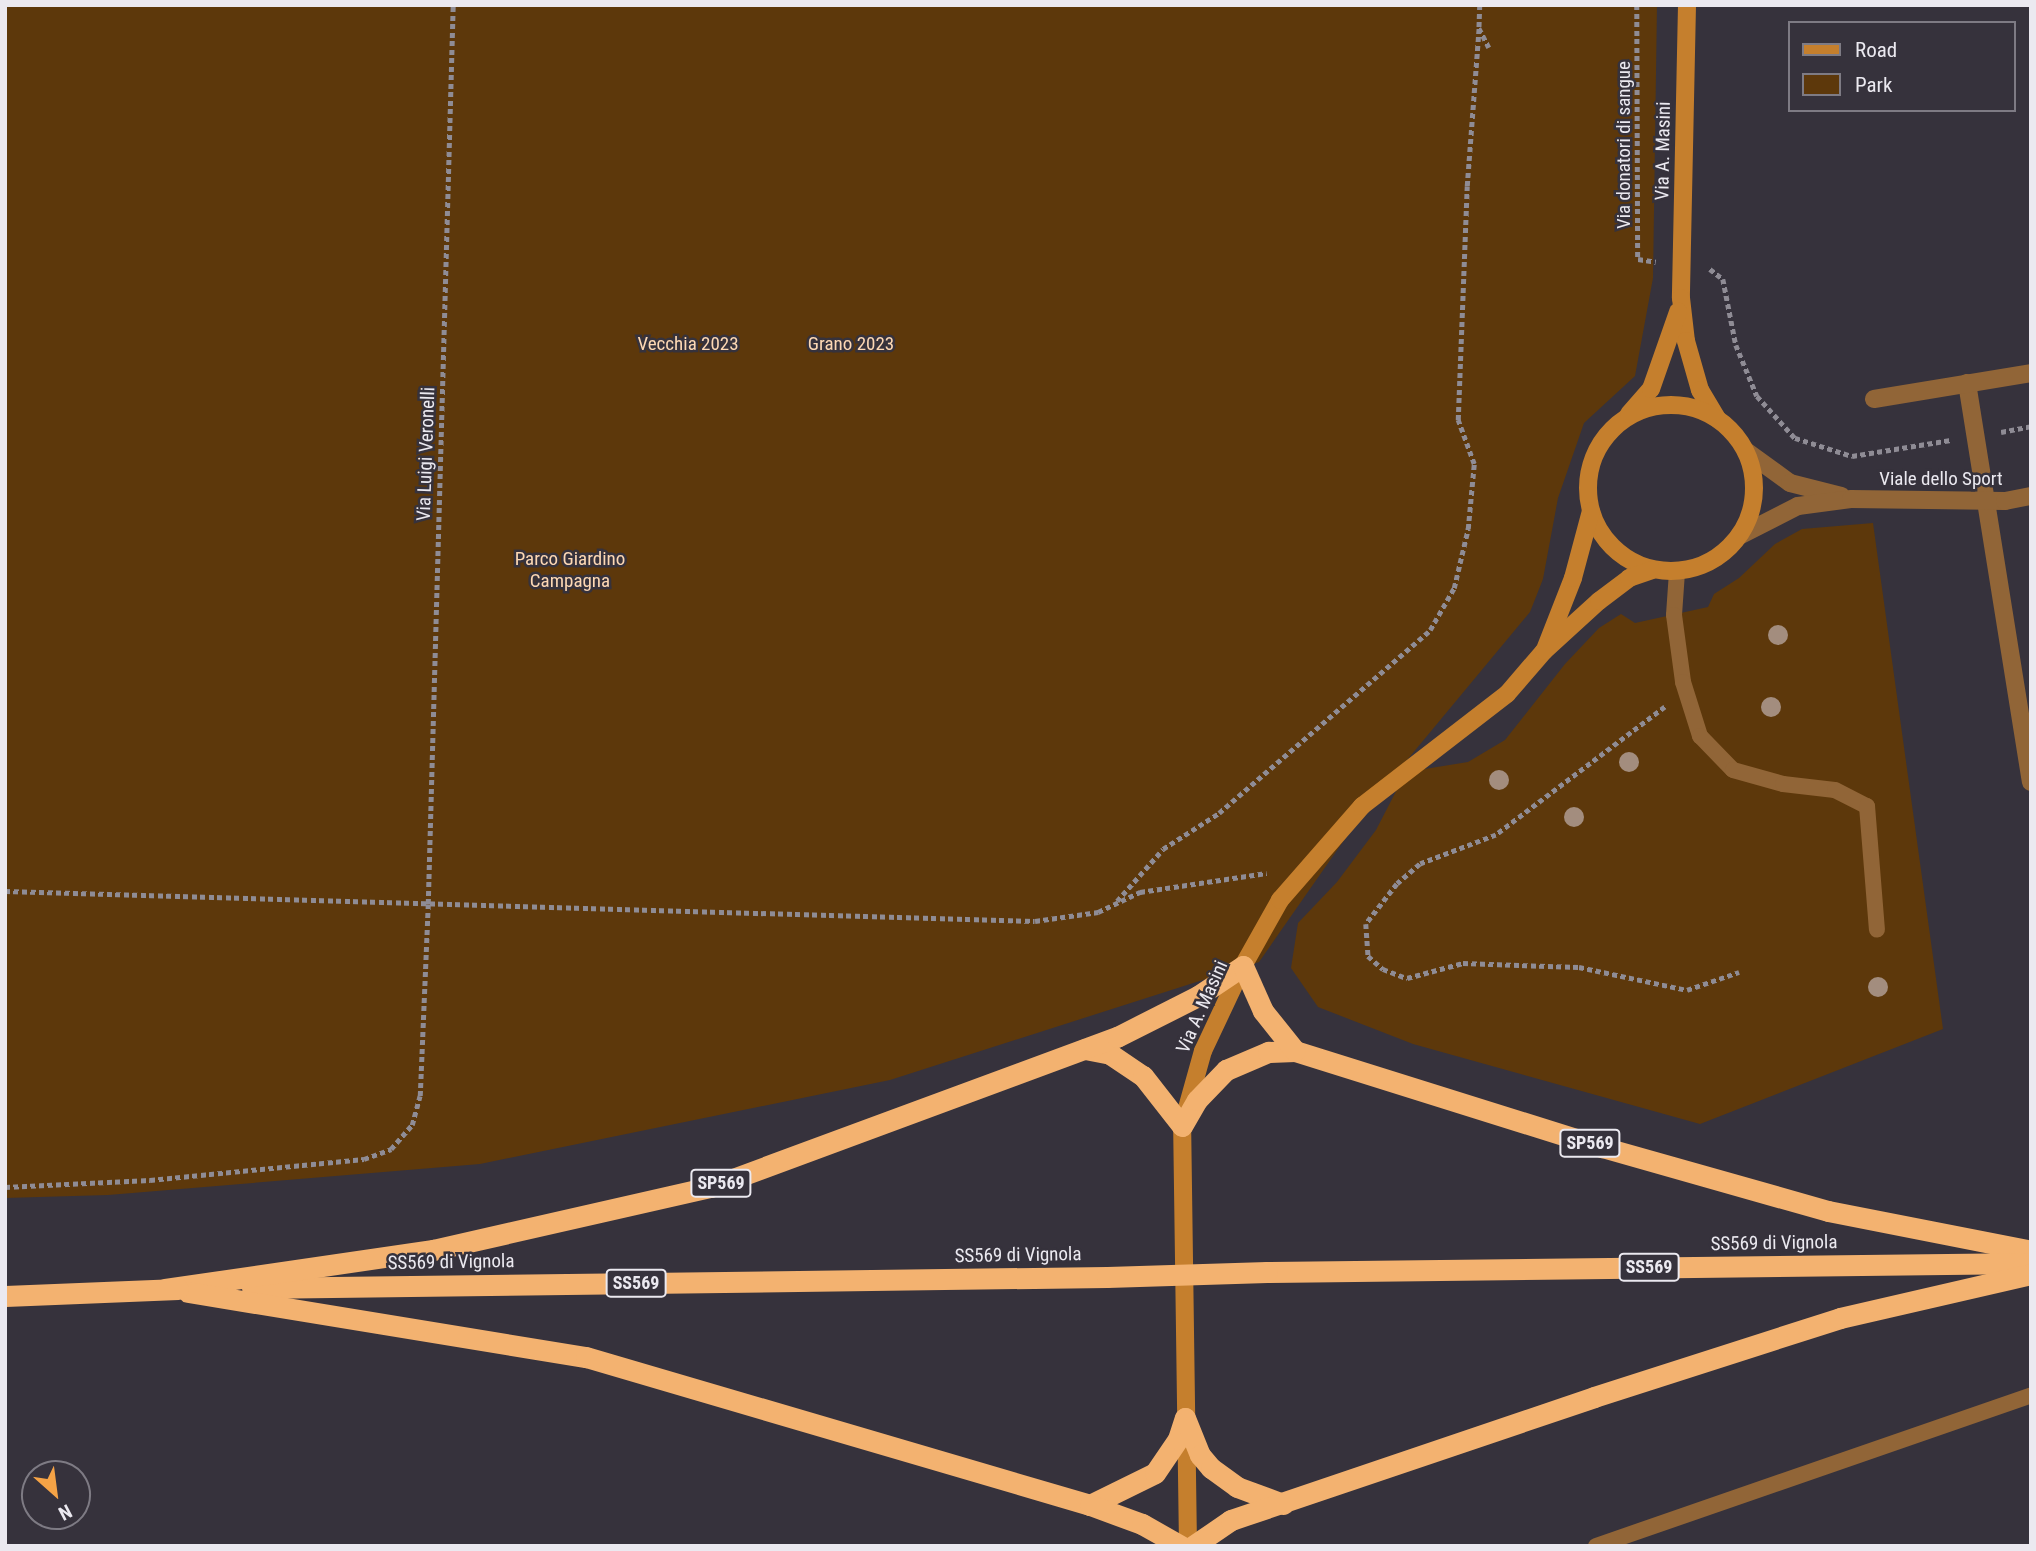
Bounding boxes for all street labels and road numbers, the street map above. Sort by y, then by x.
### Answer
street label: Via donatori di sangue [1613,61,1635,229]
street label: Via A. Masini [1651,101,1675,201]
street label: Via Luigi Veronelli [412,387,440,521]
street label: Viale dello Sport [1879,468,2003,490]
street label: Via A. Masini [1171,957,1233,1057]
road number: SP569 [1558,1128,1622,1158]
road number: SP569 [690,1168,752,1198]
street label: SS569 di Vignola [1710,1230,1838,1256]
street label: SS569 di Vignola [954,1242,1082,1268]
street label: SS569 di Vignola [387,1249,515,1275]
road number: SS569 [1618,1252,1680,1282]
road number: SS569 [604,1268,668,1298]

